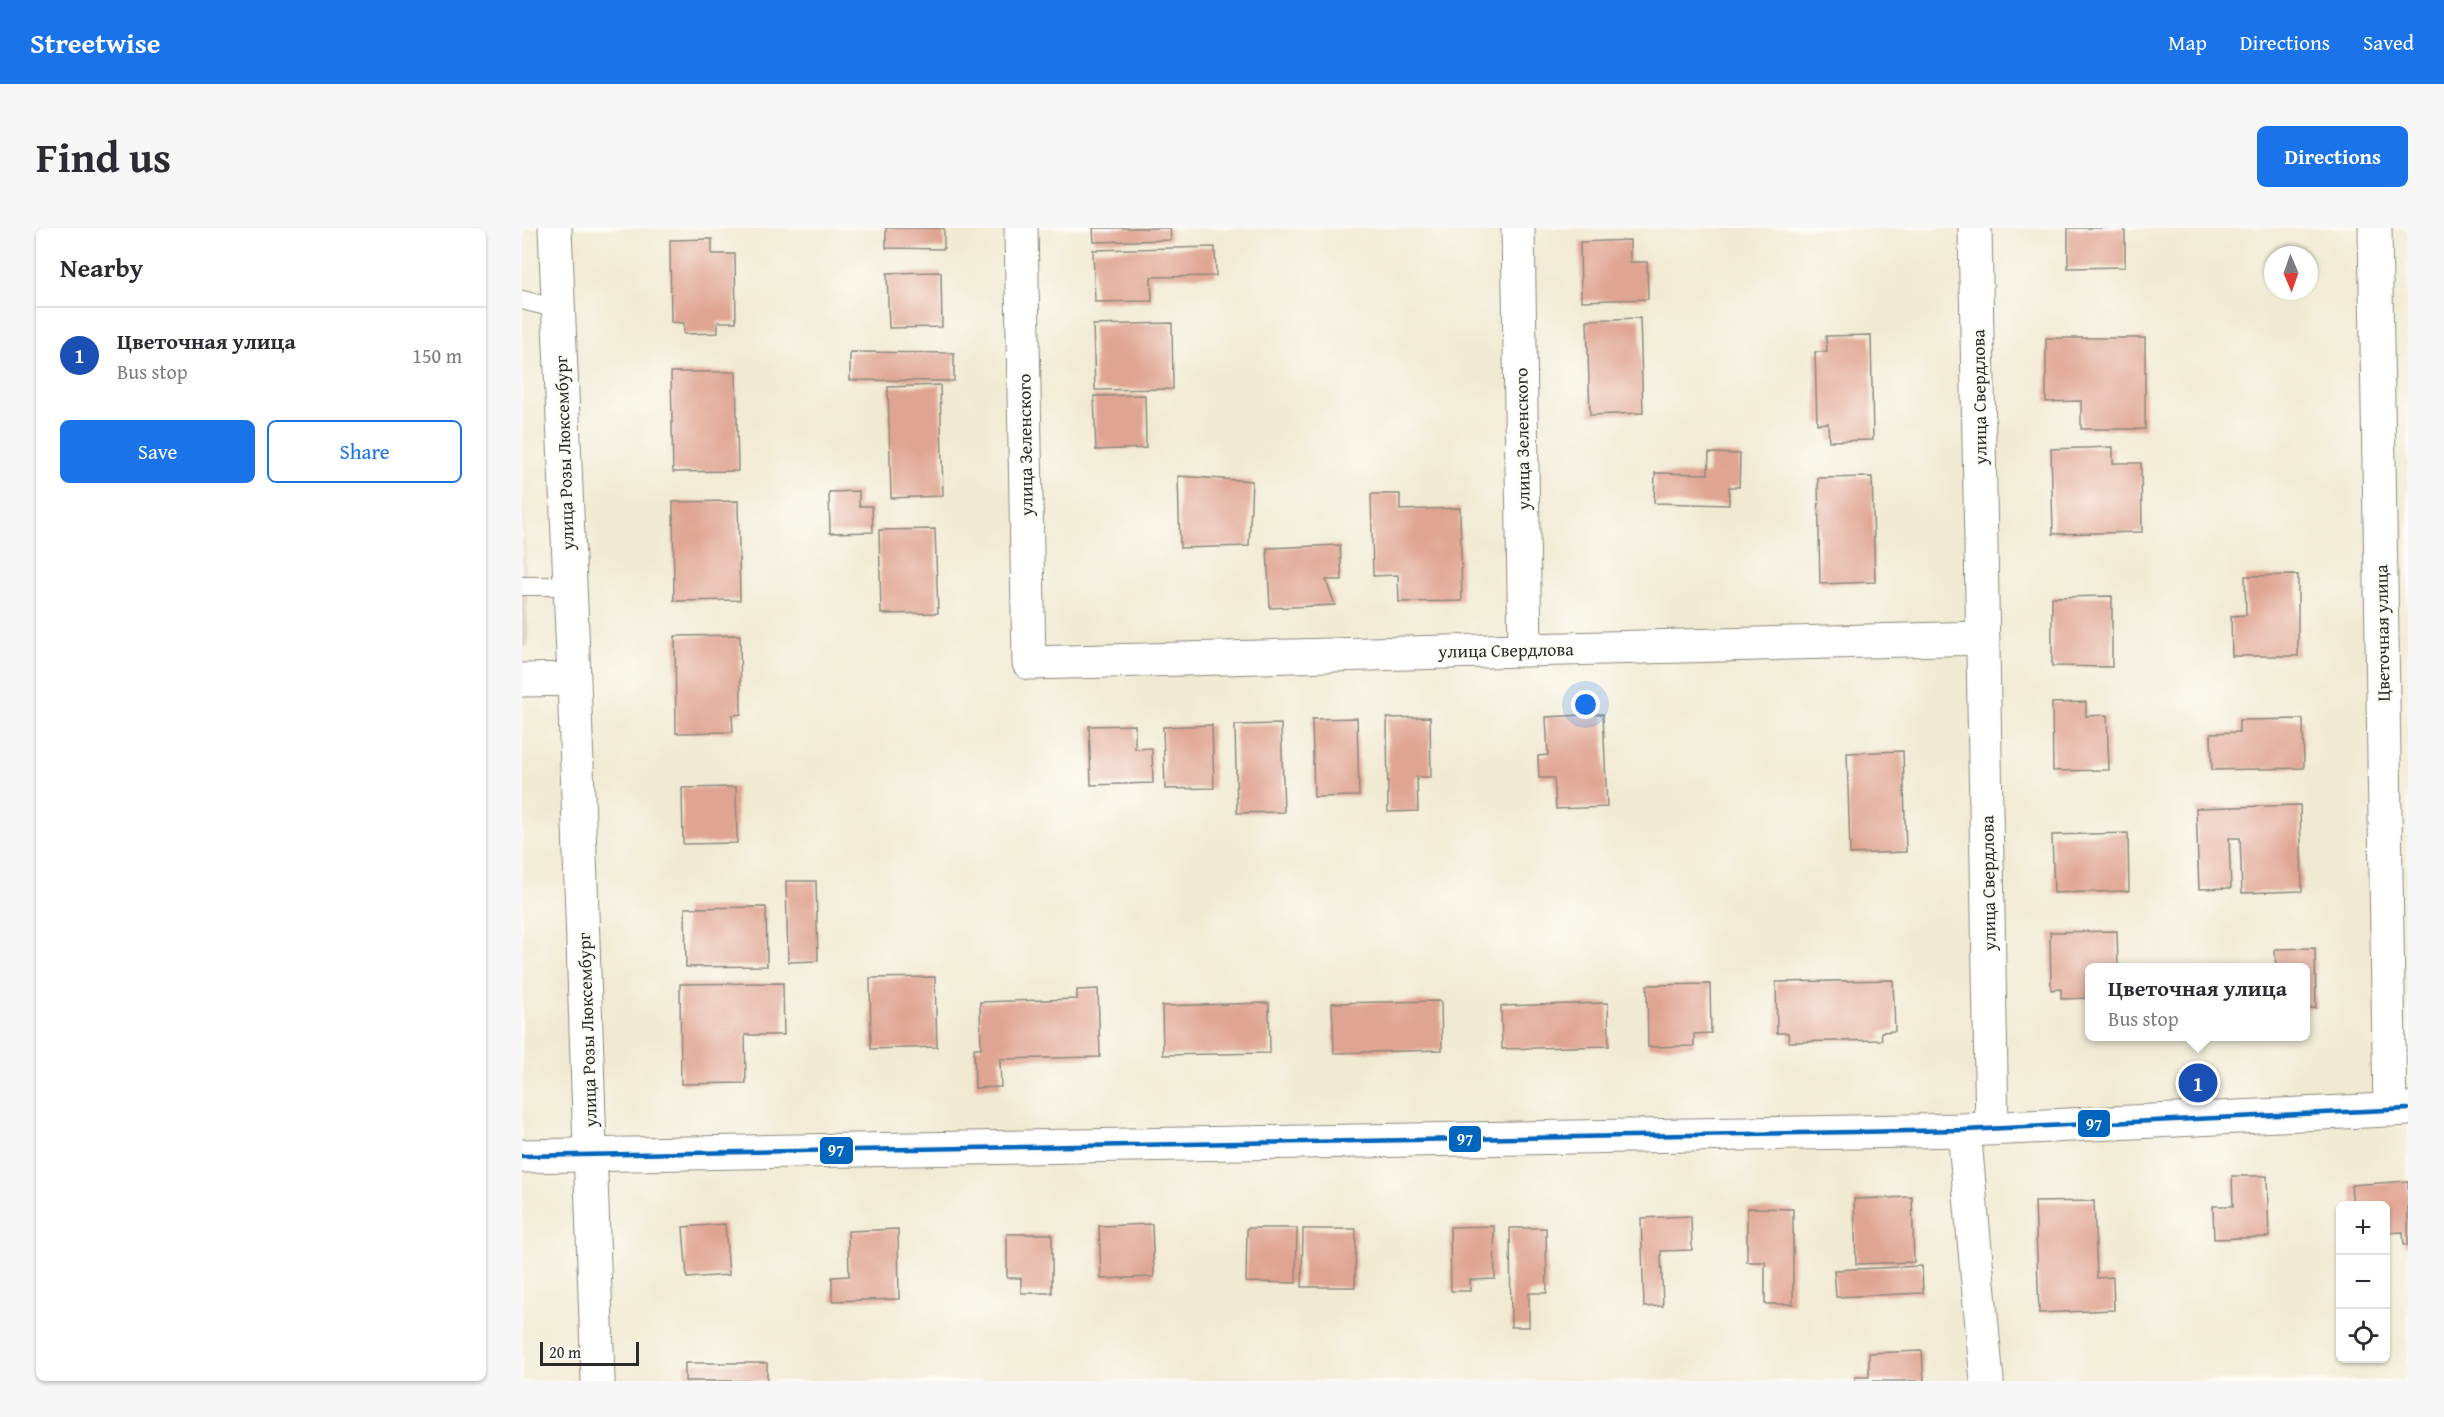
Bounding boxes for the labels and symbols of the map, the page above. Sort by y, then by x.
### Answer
north arrow [2264,246,2318,300]
street label: улица Свердлова [1964,329,1994,466]
street label: улица Розы Люксембург [547,355,581,552]
street label: улица Зеленского [1507,368,1537,511]
street label: улица Зеленского [1010,374,1040,517]
street label: Цветочная улица [2367,564,2397,702]
street label: улица Свердлова [1437,635,1574,665]
your location [1571,690,1600,719]
street label: улица Свердлова [1973,815,2003,952]
street label: улица Розы Люксембург [570,932,604,1129]
pin: 1 [2178,1060,2218,1106]
line badge: 97 [2077,1109,2111,1138]
text: 97 [2086,1112,2102,1136]
line badge: 97 [1448,1125,1482,1153]
text: 97 [1457,1127,1473,1151]
line badge: 97 [819,1136,854,1165]
text: 97 [828,1138,844,1162]
scale bar [540,1339,639,1366]

